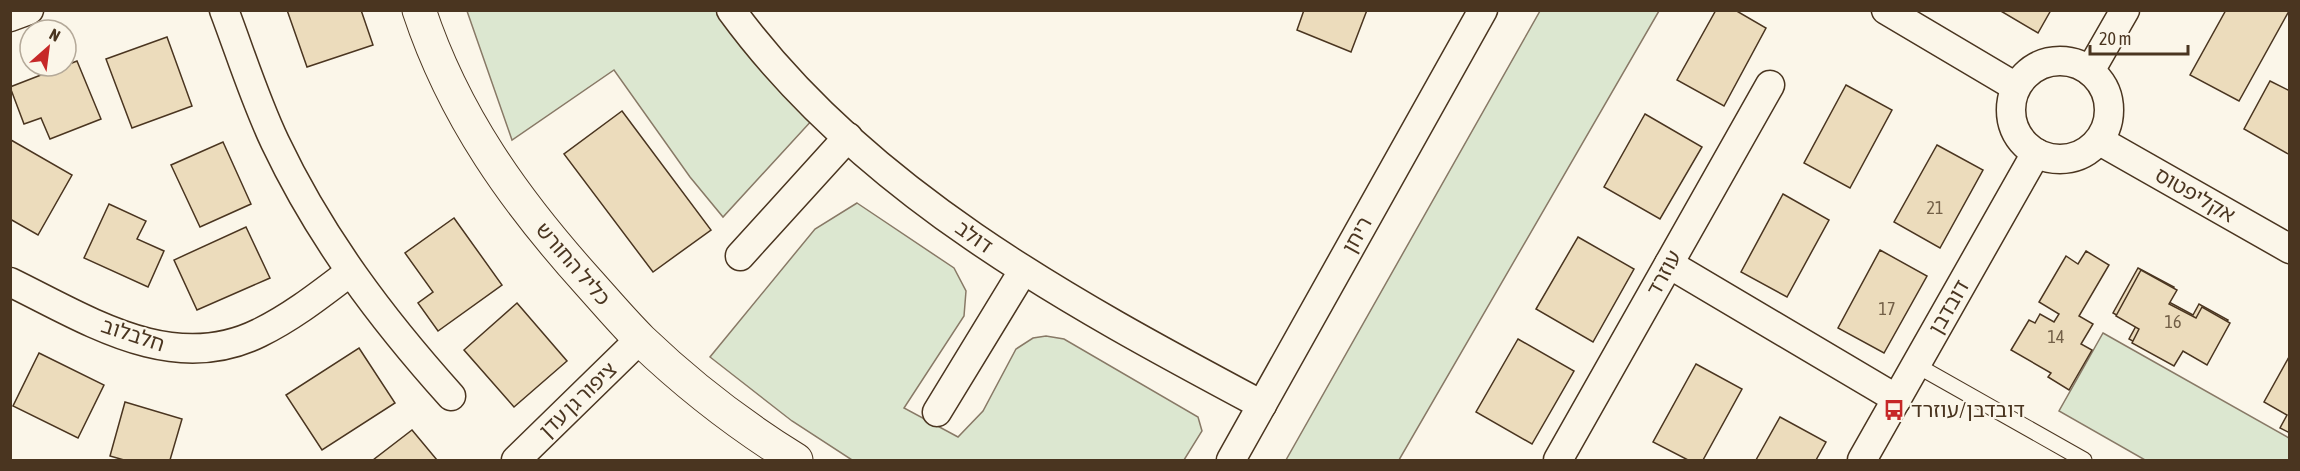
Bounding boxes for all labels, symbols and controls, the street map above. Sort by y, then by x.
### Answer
north arrow [18,18,78,78]
scale bar [2090,18,2188,56]
text: N [47,25,63,45]
text: 20 m [2099,28,2131,49]
street label: אקליפטוס [2151,162,2240,227]
house number: 21 [1927,197,1943,218]
street label: ריחן [1336,212,1376,257]
street label: דולב [951,215,998,257]
street label: כליל החורש [531,217,616,309]
street label: עוזרד [1641,246,1685,299]
street label: דובדבן [1923,275,1973,338]
house number: 17 [1879,298,1895,319]
house number: 16 [2165,311,2181,332]
street label: חלבלוב [99,313,168,356]
house number: 14 [2048,326,2064,347]
street label: ציפור גן עדן [534,357,621,442]
place label: דובדבן/עוזרד [1911,397,2025,421]
bus stop icon: דובדבן/עוזרד [1882,398,1906,422]

